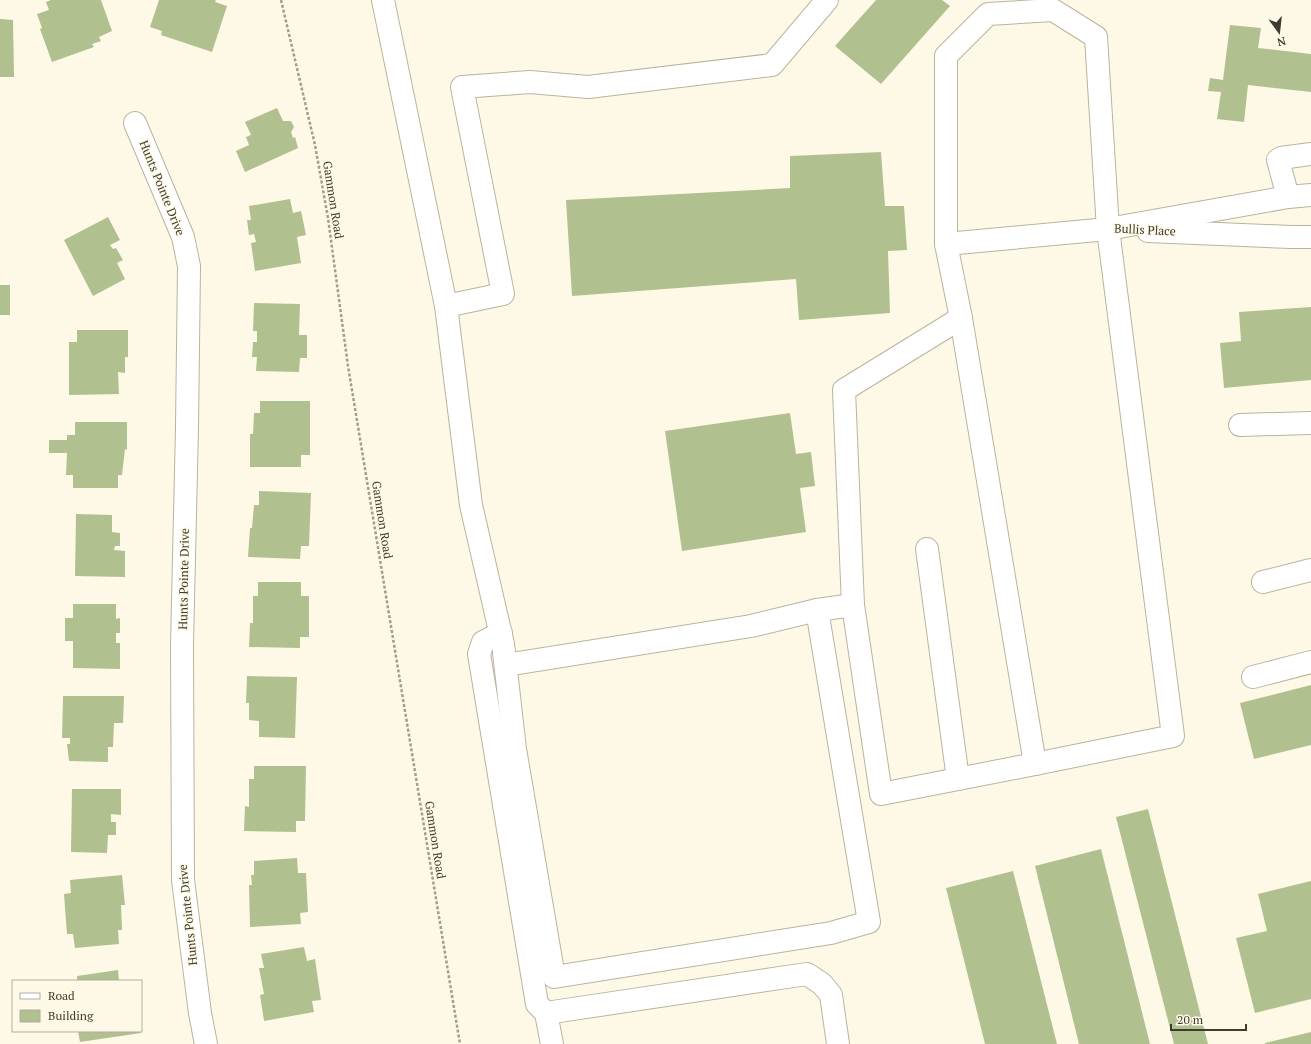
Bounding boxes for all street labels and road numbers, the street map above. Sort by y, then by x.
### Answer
street label: Hunts Pointe Drive [136,138,188,238]
street label: Gammon Road [320,160,347,240]
street label: Bullis Place [1114,220,1176,239]
street label: Gammon Road [369,480,396,560]
street label: Hunts Pointe Drive [175,528,192,630]
street label: Gammon Road [422,800,449,880]
street label: Hunts Pointe Drive [175,864,200,966]

